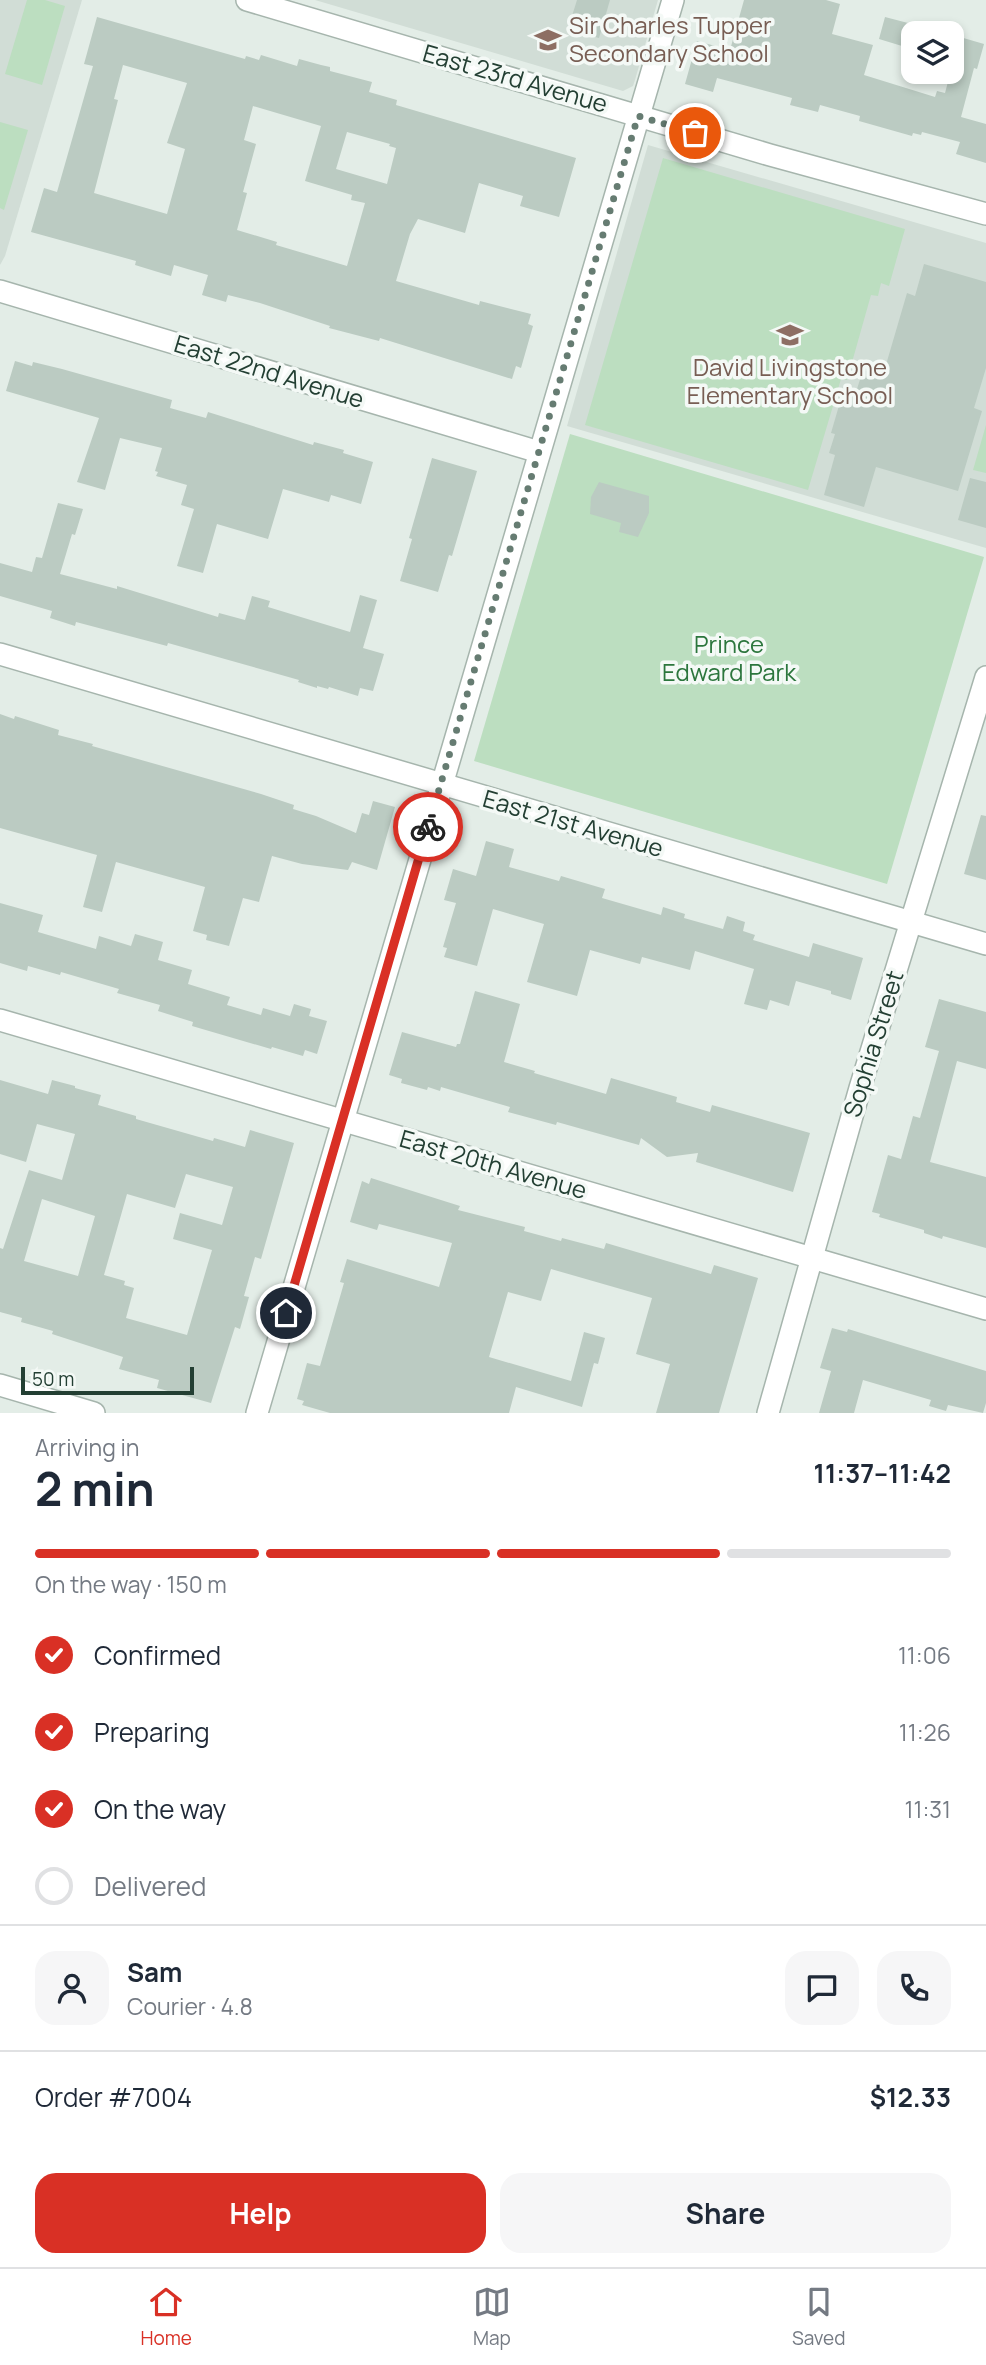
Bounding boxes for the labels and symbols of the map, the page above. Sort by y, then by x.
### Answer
place label: Sir Charles Tupper Secondary School [569,8,772,69]
school or university icon: Sir Charles Tupper Secondary School [533,25,563,55]
street label: East 23rd Avenue [419,35,612,120]
pin [665,103,725,163]
school or university icon: David Livingstone Elementary School [775,320,805,350]
street label: East 22nd Avenue [171,326,368,415]
place label: David Livingstone Elementary School [687,350,893,411]
park label: Prince Edward Park [662,627,797,688]
street label: East 21st Avenue [479,781,667,864]
courier [393,792,463,862]
street label: Sophia Street [835,966,911,1121]
street label: East 20th Avenue [396,1121,591,1206]
pin [256,1283,316,1343]
scale bar [21,1364,194,1396]

